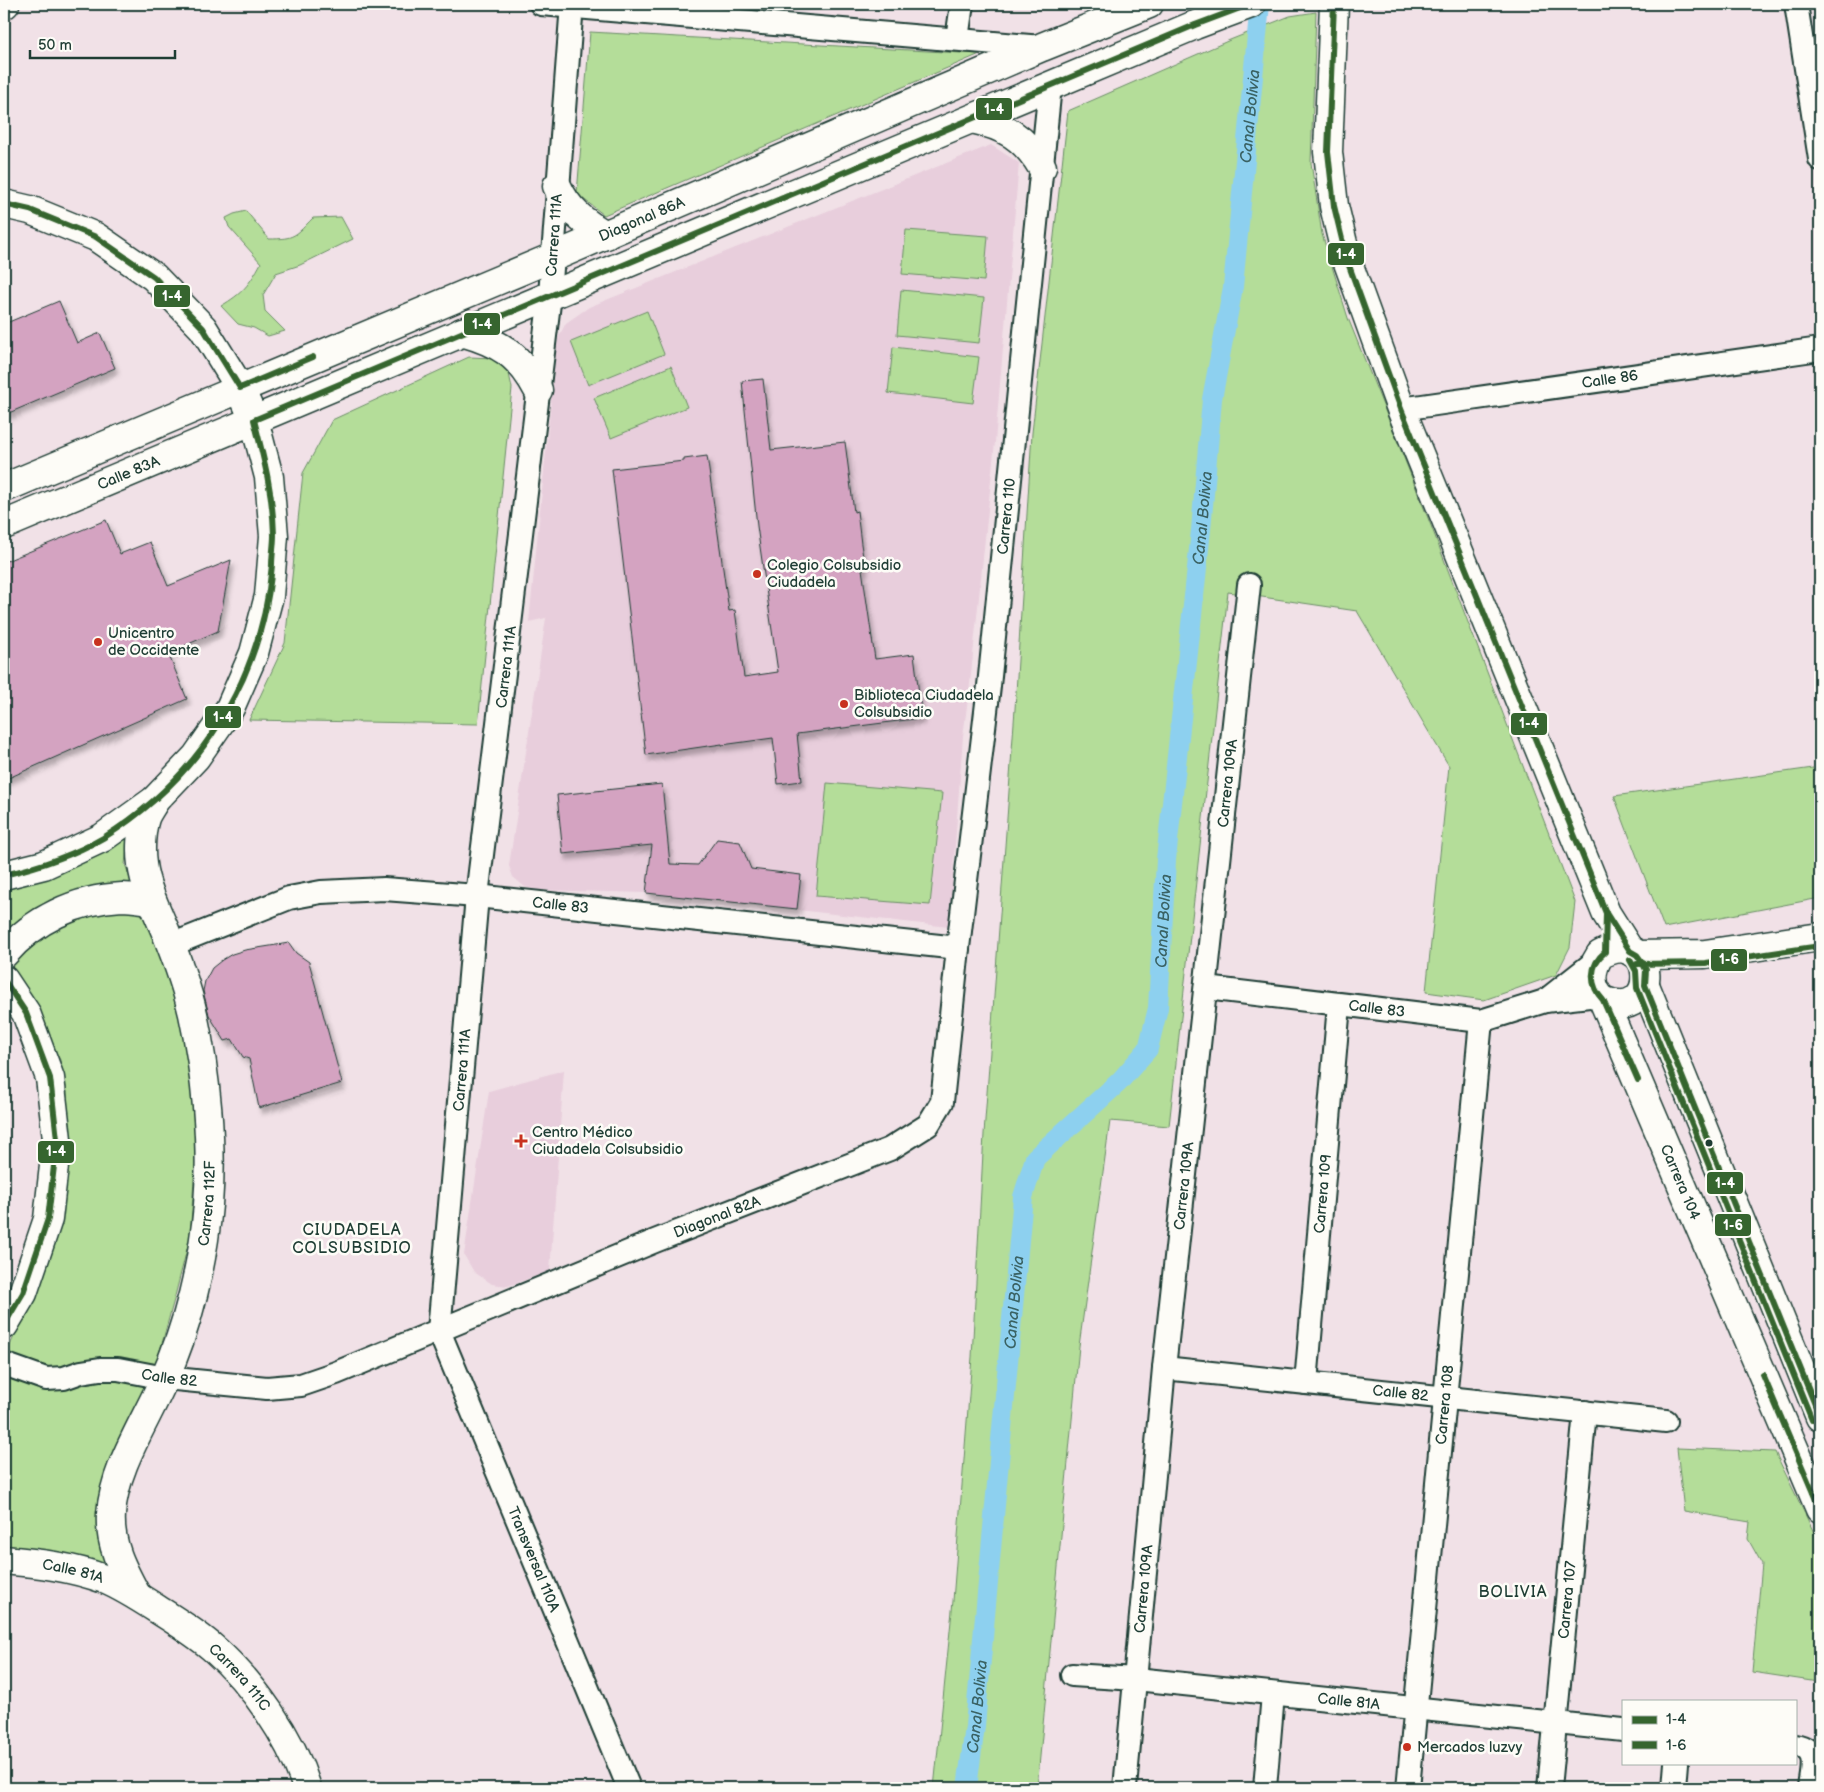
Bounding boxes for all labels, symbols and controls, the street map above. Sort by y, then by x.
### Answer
scale bar [30,28,175,60]
text: 50 m [38,36,72,55]
water label: Canal Bolivia [1237,69,1265,164]
line badge: 1-4 [975,97,1013,121]
text: 1-4 [984,101,1005,118]
street label: Carrera 111A [542,192,567,277]
street label: Diagonal 86A [596,192,688,246]
line badge: 1-4 [1327,242,1365,266]
text: 1-4 [1336,246,1357,263]
line badge: 1-4 [153,284,191,308]
text: 1-4 [162,288,183,305]
line badge: 1-4 [463,312,501,336]
text: 1-4 [472,316,493,333]
street label: Calle 86 [1581,366,1639,393]
street label: Calle 83A [95,451,163,495]
water label: Canal Bolivia [1189,471,1217,566]
street label: Carrera 110 [993,477,1020,556]
place label: Colegio Colsubsidio Ciudadela [767,556,901,592]
marker: Colegio Colsubsidio Ciudadela [751,568,763,580]
place label: Unicentro de Occidente [108,624,199,660]
street label: Carrera 111A [492,624,521,709]
marker: Unicentro de Occidente [92,636,104,648]
place label: Biblioteca Ciudadela Colsubsidio [854,686,994,722]
marker: Biblioteca Ciudadela Colsubsidio [838,698,850,710]
line badge: 1-4 [204,705,242,729]
text: 1-4 [213,709,234,726]
line badge: 1-4 [1510,712,1548,736]
text: 1-4 [1519,715,1540,732]
street label: Carrera 109A [1214,737,1242,828]
water label: Canal Bolivia [1152,874,1176,968]
street label: Calle 83 [531,893,590,918]
line badge: 1-6 [1710,948,1748,972]
text: 1-6 [1719,951,1739,968]
street label: Calle 83 [1347,996,1406,1022]
street label: Carrera 111A [449,1027,476,1112]
place label: Centro Médico Ciudadela Colsubsidio [532,1123,683,1159]
marker: Centro Médico Ciudadela Colsubsidio [514,1134,528,1148]
unlabelled marker [1704,1138,1714,1148]
line badge: 1-4 [37,1140,75,1164]
street label: Carrera 109A [1170,1140,1199,1231]
street label: Carrera 104 [1656,1142,1705,1223]
text: 1-4 [46,1143,67,1160]
street label: Carrera 109 [1310,1153,1336,1234]
street label: Carrera 112F [194,1161,220,1248]
line badge: 1-4 [1706,1171,1744,1195]
text: 1-4 [1715,1175,1736,1192]
street label: Diagonal 82A [671,1191,764,1243]
line badge: 1-6 [1714,1213,1752,1237]
text: 1-6 [1723,1217,1743,1234]
district label: CIUDADELA COLSUBSIDIO [292,1221,412,1258]
water label: Canal Bolivia [1001,1255,1029,1350]
street label: Carrera 108 [1432,1364,1458,1445]
street label: Calle 82 [140,1365,198,1391]
street label: Calle 82 [1372,1381,1430,1406]
street label: Transversal 110A [503,1504,564,1616]
street label: Carrera 109A [1130,1543,1158,1634]
street label: Calle 81A [41,1555,107,1588]
street label: Carrera 107 [1554,1559,1581,1640]
district label: BOLIVIA [1479,1583,1547,1602]
street label: Carrera 111C [204,1640,275,1715]
water label: Canal Bolivia [964,1659,992,1755]
street label: Calle 81A [1317,1689,1382,1715]
legend [1622,1700,1796,1764]
text: 1-4 [1666,1710,1686,1729]
text: 1-6 [1666,1736,1686,1755]
place label: Mercados luzvy [1417,1738,1522,1757]
marker: Mercados luzvy [1401,1741,1413,1753]

